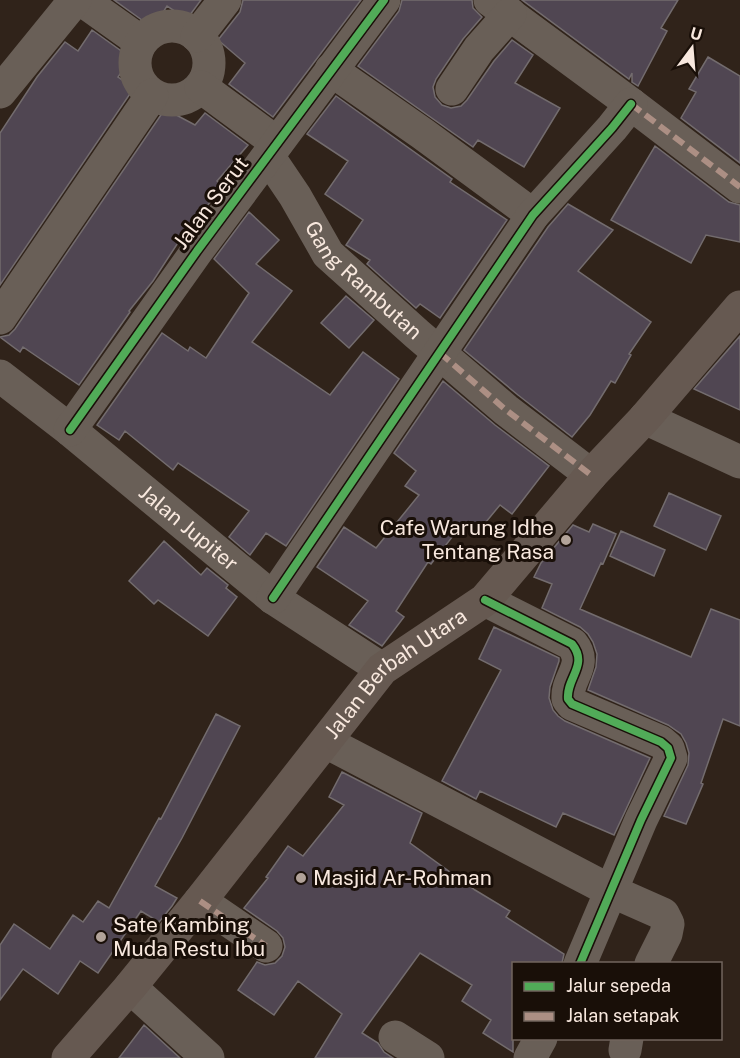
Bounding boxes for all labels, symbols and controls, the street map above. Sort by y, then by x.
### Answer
north arrow [662,18,722,78]
text: U [688,23,704,45]
street label: Jalan Serut [168,151,254,254]
street label: Gang Rambutan [300,216,427,344]
street label: Jalan Jupiter [134,479,243,576]
place label: Cafe Warung Idhe Tentang Rasa [380,515,554,564]
marker: Cafe Warung Idhe Tentang Rasa [559,533,573,547]
street label: Jalan Berbah Utara [319,603,471,744]
place label: Masjid Ar-Rohman [313,865,492,890]
marker: Masjid Ar-Rohman [294,871,308,885]
place label: Sate Kambing Muda Restu Ibu [113,912,265,961]
marker: Sate Kambing Muda Restu Ibu [94,930,108,944]
legend [512,962,722,1040]
text: Jalur sepeda [566,975,671,996]
text: Jalan setapak [566,1005,679,1026]

